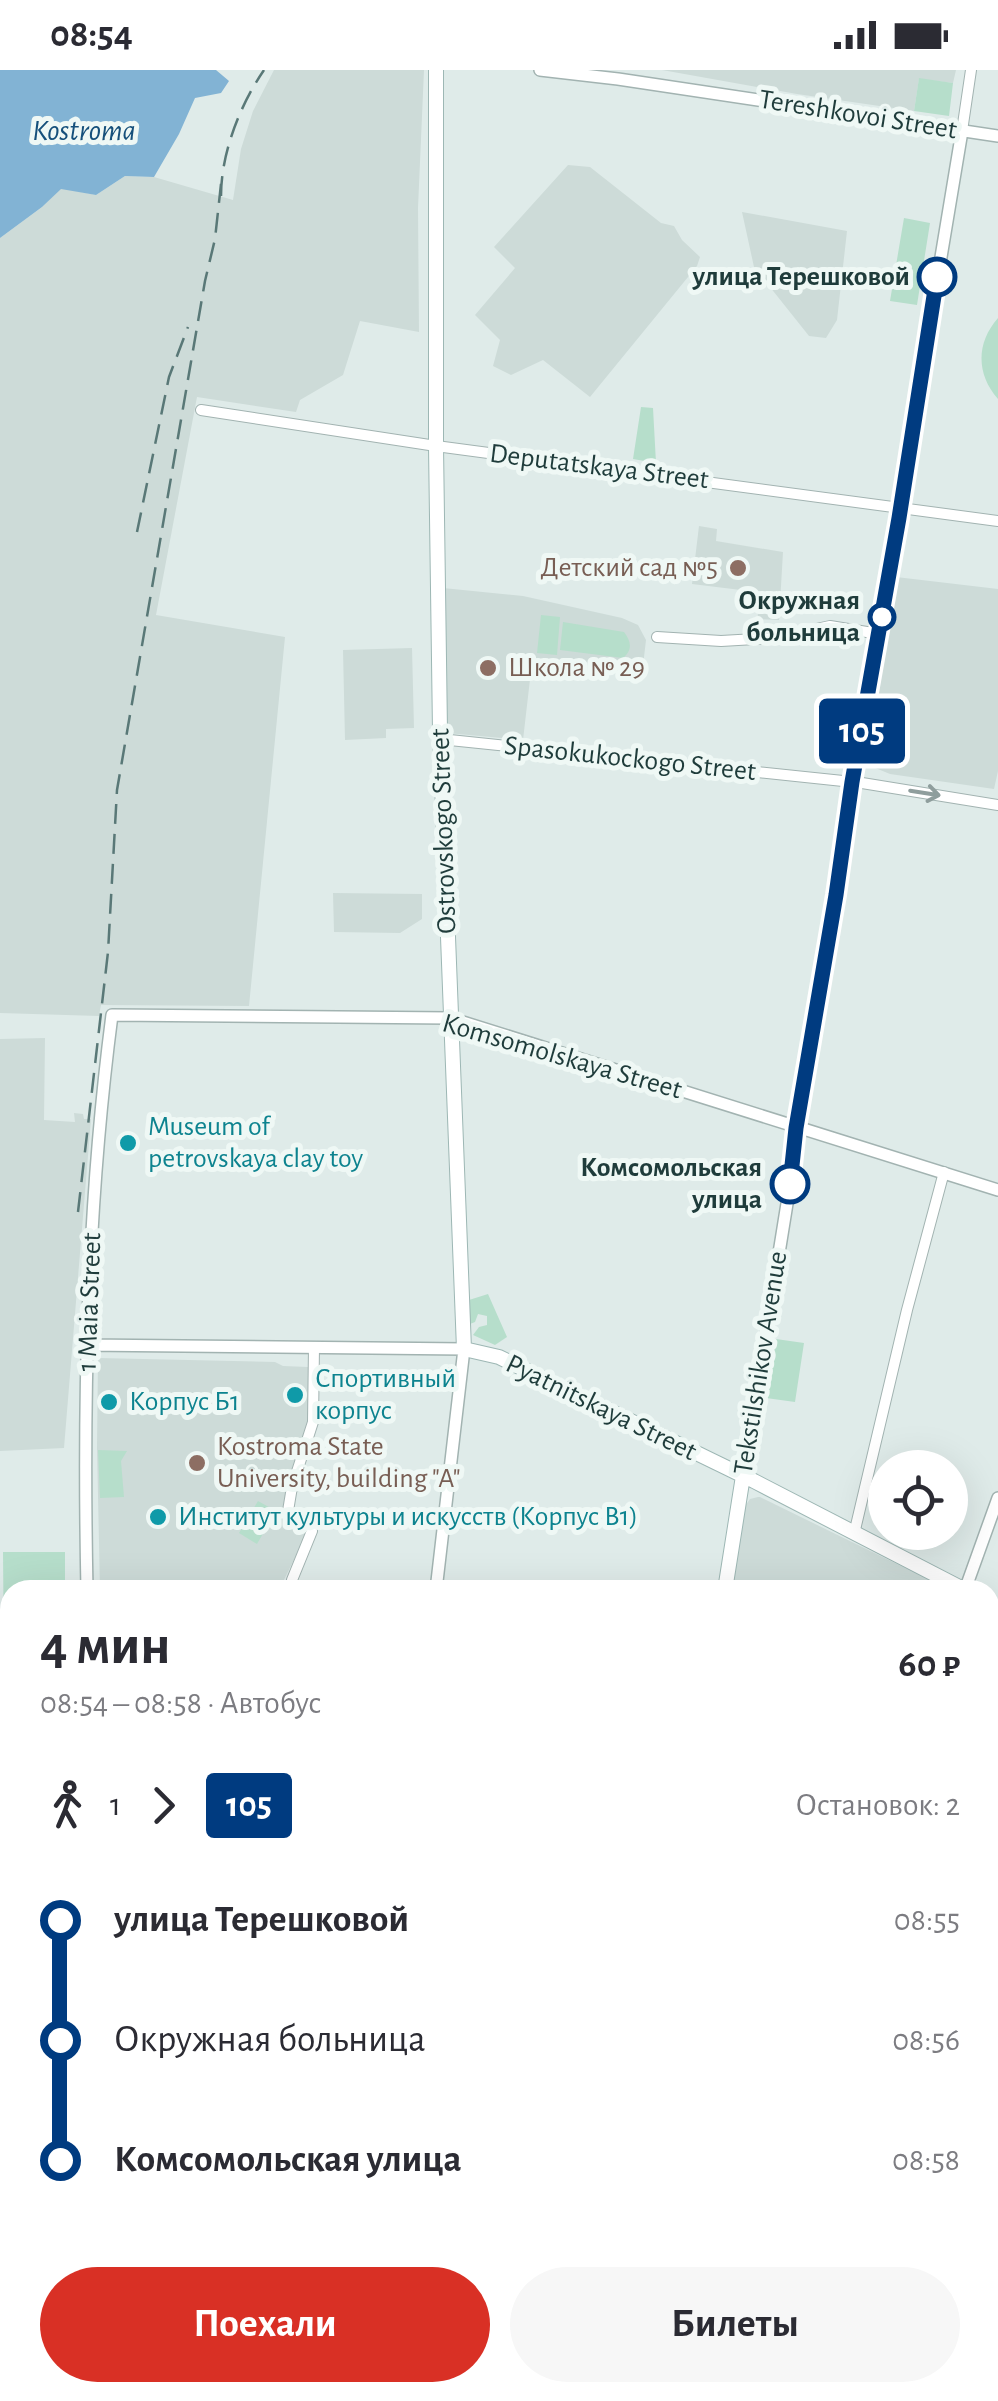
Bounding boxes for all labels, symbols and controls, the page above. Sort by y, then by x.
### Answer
text: 08:54 [50,16,133,54]
street label: Tereshkovoi Street [757,86,959,144]
water label: Kostroma [32,116,136,146]
marker: улица Терешковой [918,258,956,296]
place label: улица Терешковой [692,263,910,291]
street label: Deputatskaya Street [488,440,710,494]
place label: Детский сад №5 [541,554,718,582]
marker: Детский сад №5 [727,557,749,579]
place label: Окружная больница [738,587,860,647]
marker: Окружная больница [869,604,895,630]
place label: Школа № 29 [508,654,645,682]
marker: Школа № 29 [477,657,499,679]
line badge: 105 [804,698,920,764]
text: 105 [839,714,885,749]
street label: Ostrovskogo Street [426,728,462,934]
street label: Spasokukoсkogo Street [503,732,757,786]
one-way arrow [909,785,941,803]
street label: Komsomolskaya Street [439,1009,685,1105]
place label: Museum of petrovskaya clay toy [148,1113,363,1173]
marker: Museum of petrovskaya clay toy [117,1132,139,1154]
place label: Комсомольская улица [580,1154,762,1214]
marker: Комсомольская улица [771,1165,809,1203]
street label: 1 Maia Street [74,1232,106,1372]
street label: Tekstilshikov Avenue [729,1249,793,1477]
street label: Pyatnitskaya Street [501,1350,701,1466]
place label: Спортивный корпус [315,1365,456,1425]
marker: Спортивный корпус [284,1384,306,1406]
place label: Корпус Б1 [129,1388,240,1416]
marker: Корпус Б1 [98,1391,120,1413]
place label: Kostroma State University, building "A" [217,1433,461,1493]
map controls [868,1450,968,1550]
button: locate [868,1450,968,1550]
marker: Kostroma State University, building "A" [186,1452,208,1474]
place label: Институт культуры и искусств (Корпус В1) [178,1503,638,1531]
marker: Институт культуры и искусств (Корпус В1) [147,1506,169,1528]
text: 4 мин [40,1619,171,1674]
text: 60 ₽ [898,1646,960,1684]
text: 08:54 – 08:58 · Автобус [40,1687,321,1719]
icon: walk [40,1778,95,1833]
icon: forward [136,1778,191,1833]
text: 105 [226,1788,272,1823]
text: 1 [110,1789,121,1821]
text: Остановок: 2 [796,1789,960,1821]
text: улица Терешковой [114,1901,409,1939]
text: 08:55 [894,1904,960,1936]
text: Окружная больница [114,2021,426,2059]
text: 08:56 [892,2024,960,2056]
text: Комсомольская улица [114,2141,462,2179]
text: 08:58 [892,2144,960,2176]
button: Поехали [40,2267,490,2382]
button: Билеты [510,2267,960,2382]

